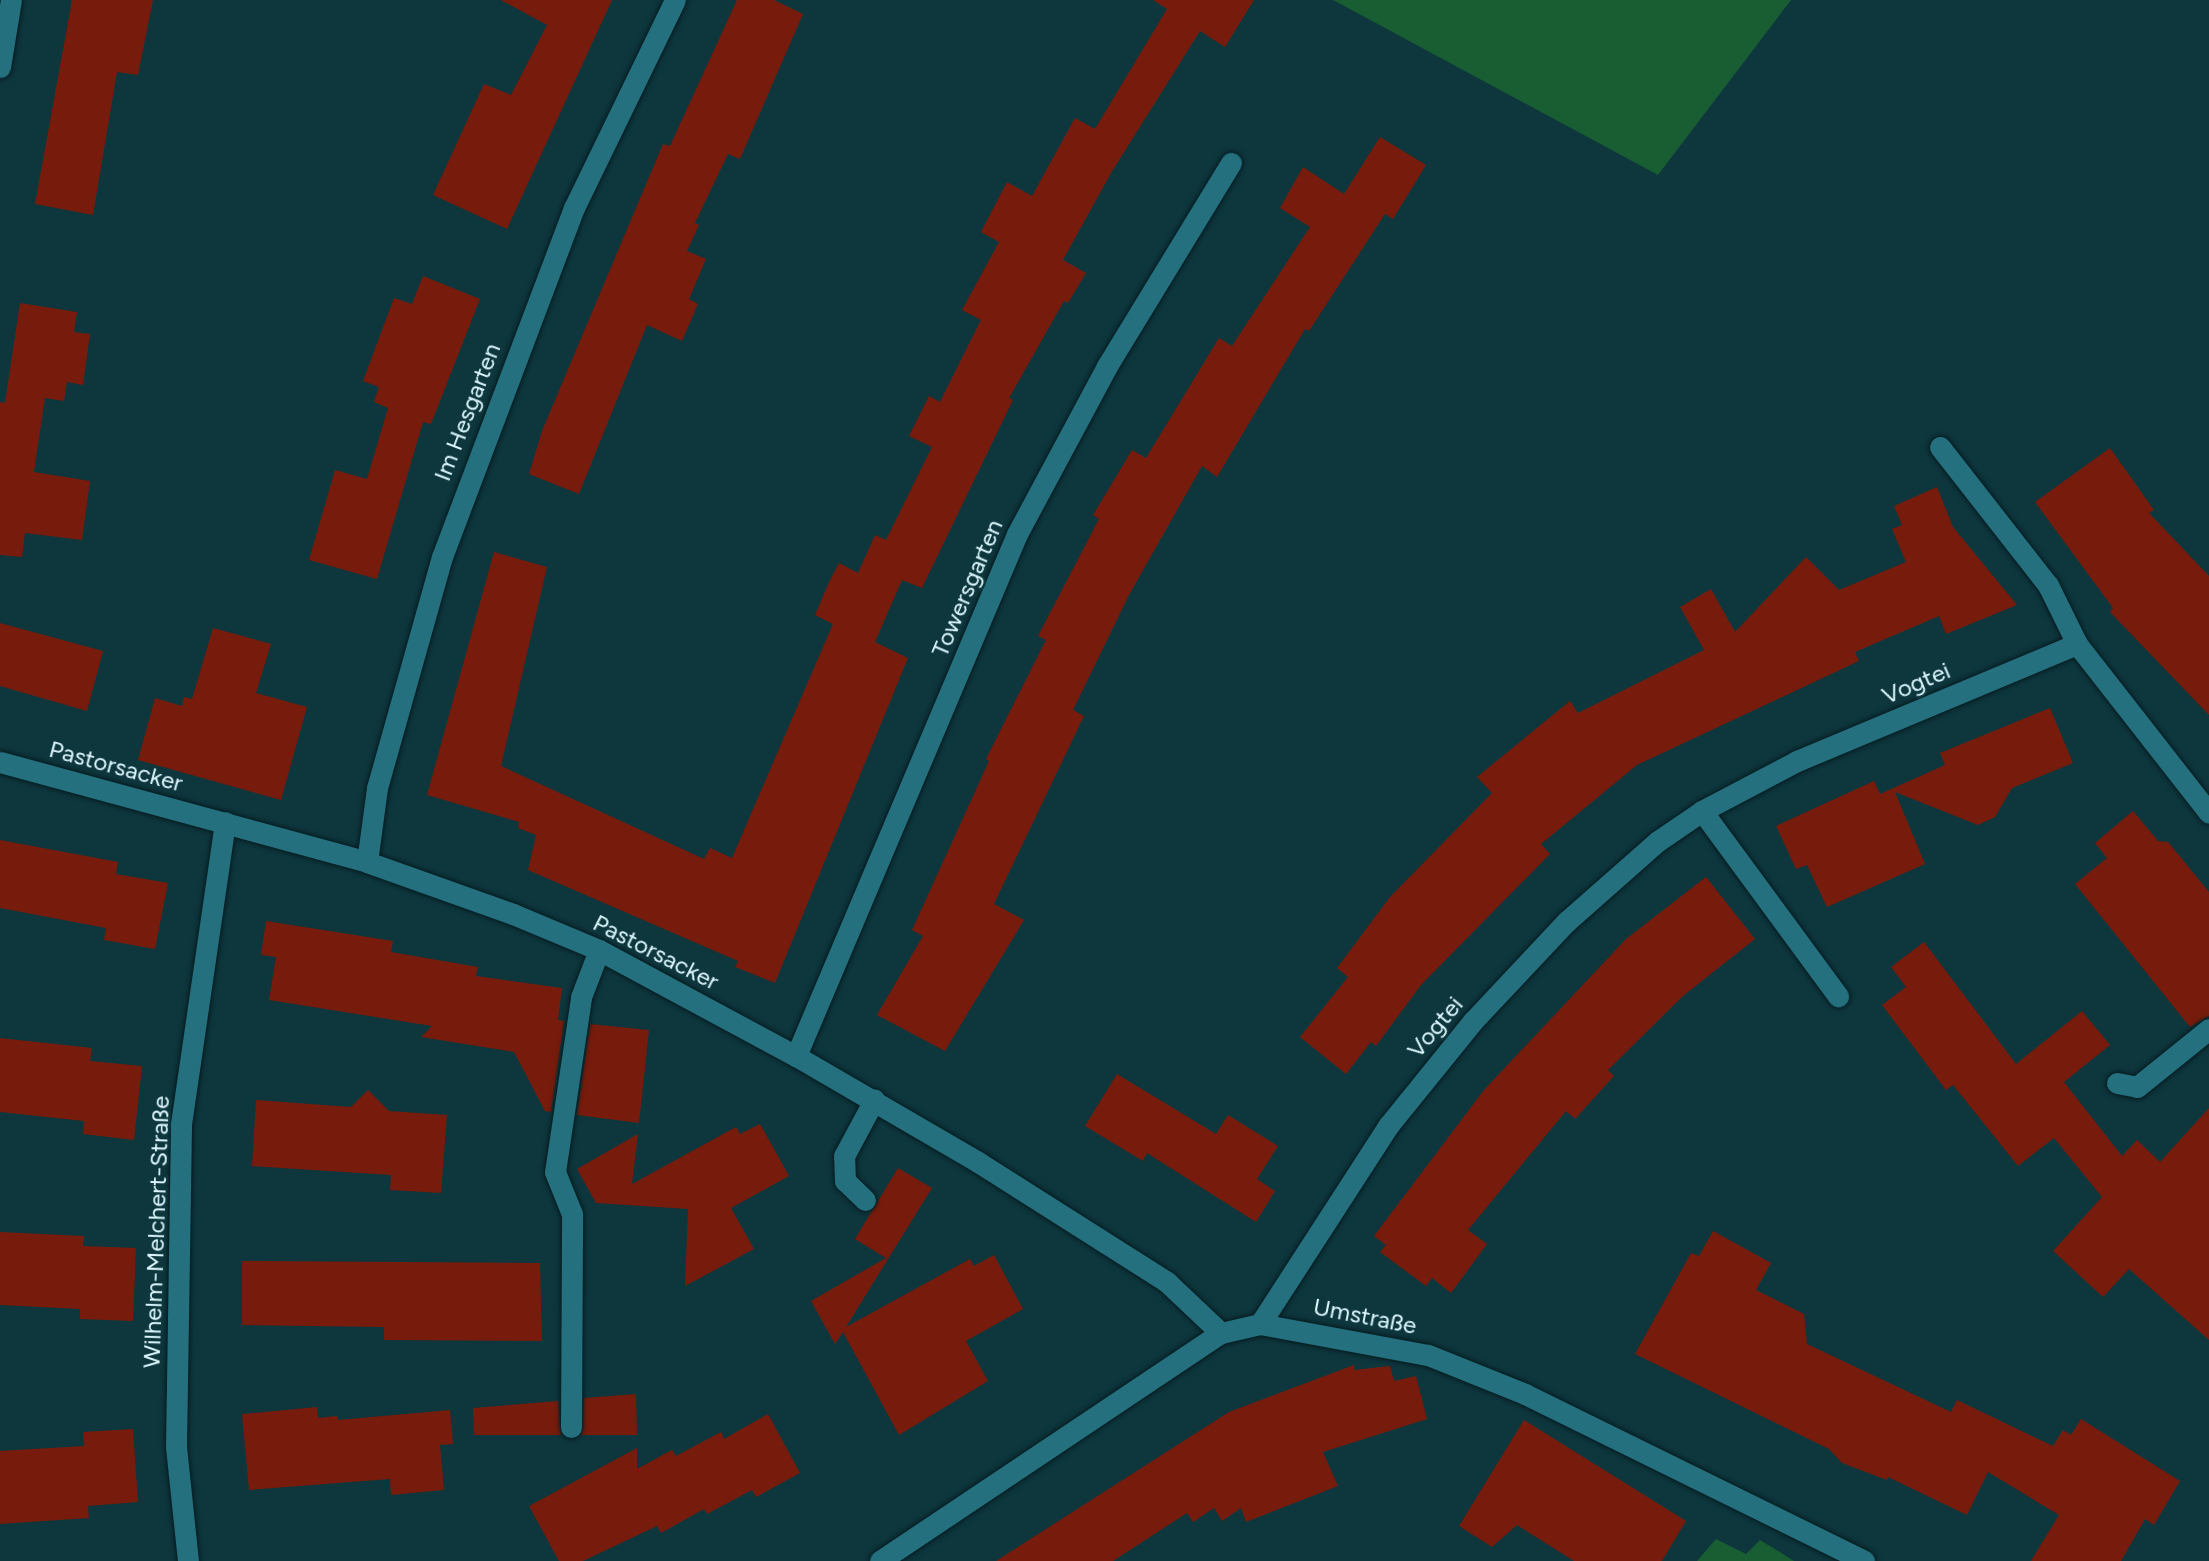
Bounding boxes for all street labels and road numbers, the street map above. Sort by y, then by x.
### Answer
street label: Im Hesgarten [428,339,506,485]
street label: Towersgarten [925,515,1009,661]
street label: Vogtei [1878,656,1954,710]
street label: Pastorsacker [46,734,186,798]
street label: Pastorsacker [588,908,724,996]
street label: Vogtei [1401,990,1469,1064]
street label: Wilhelm-Melchert-Straße [137,1095,175,1369]
street label: Umstraße [1311,1292,1419,1340]

